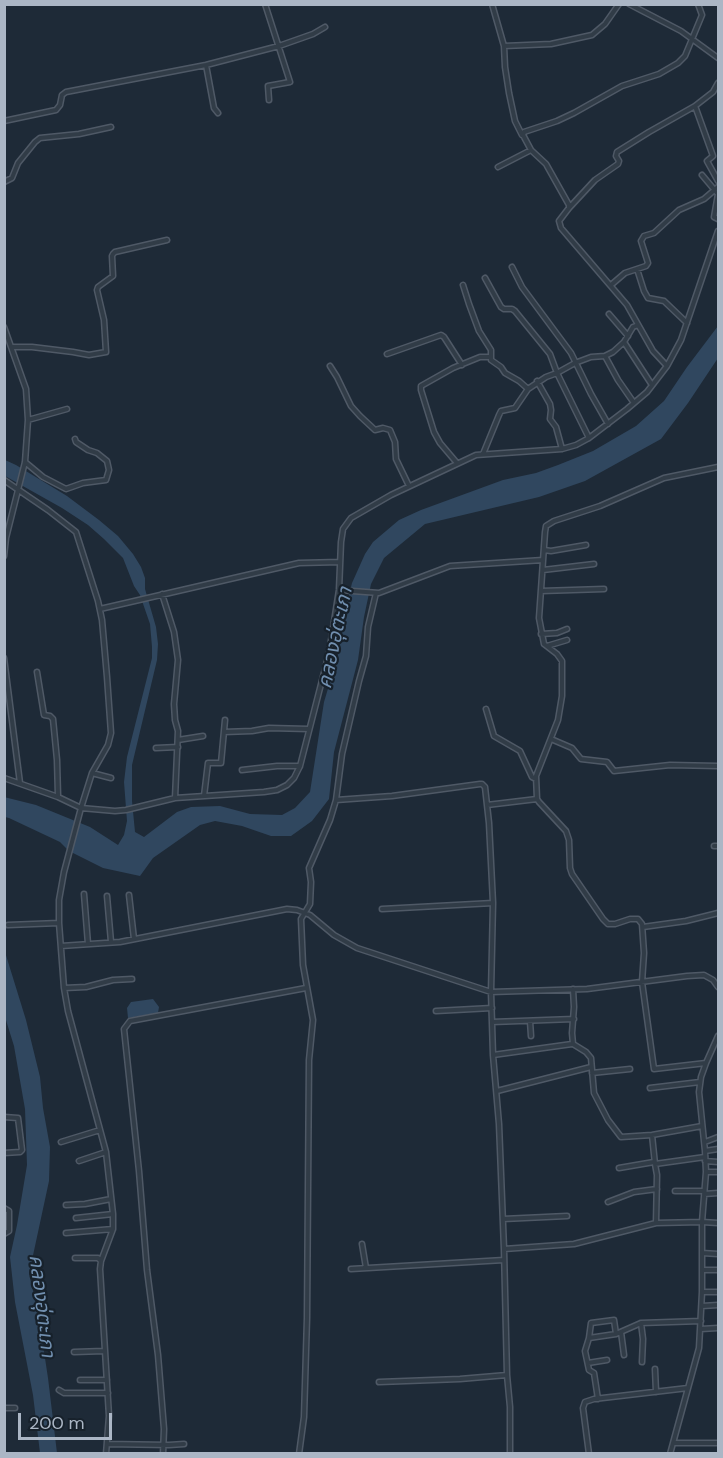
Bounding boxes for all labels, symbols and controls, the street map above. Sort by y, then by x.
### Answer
water label: คลองอุ่ตะเภา [314,585,358,691]
water label: คลองอุ่ตะเภา [23,1253,59,1359]
scale bar [21,1401,116,1439]
text: 200 m [29,1411,85,1435]

